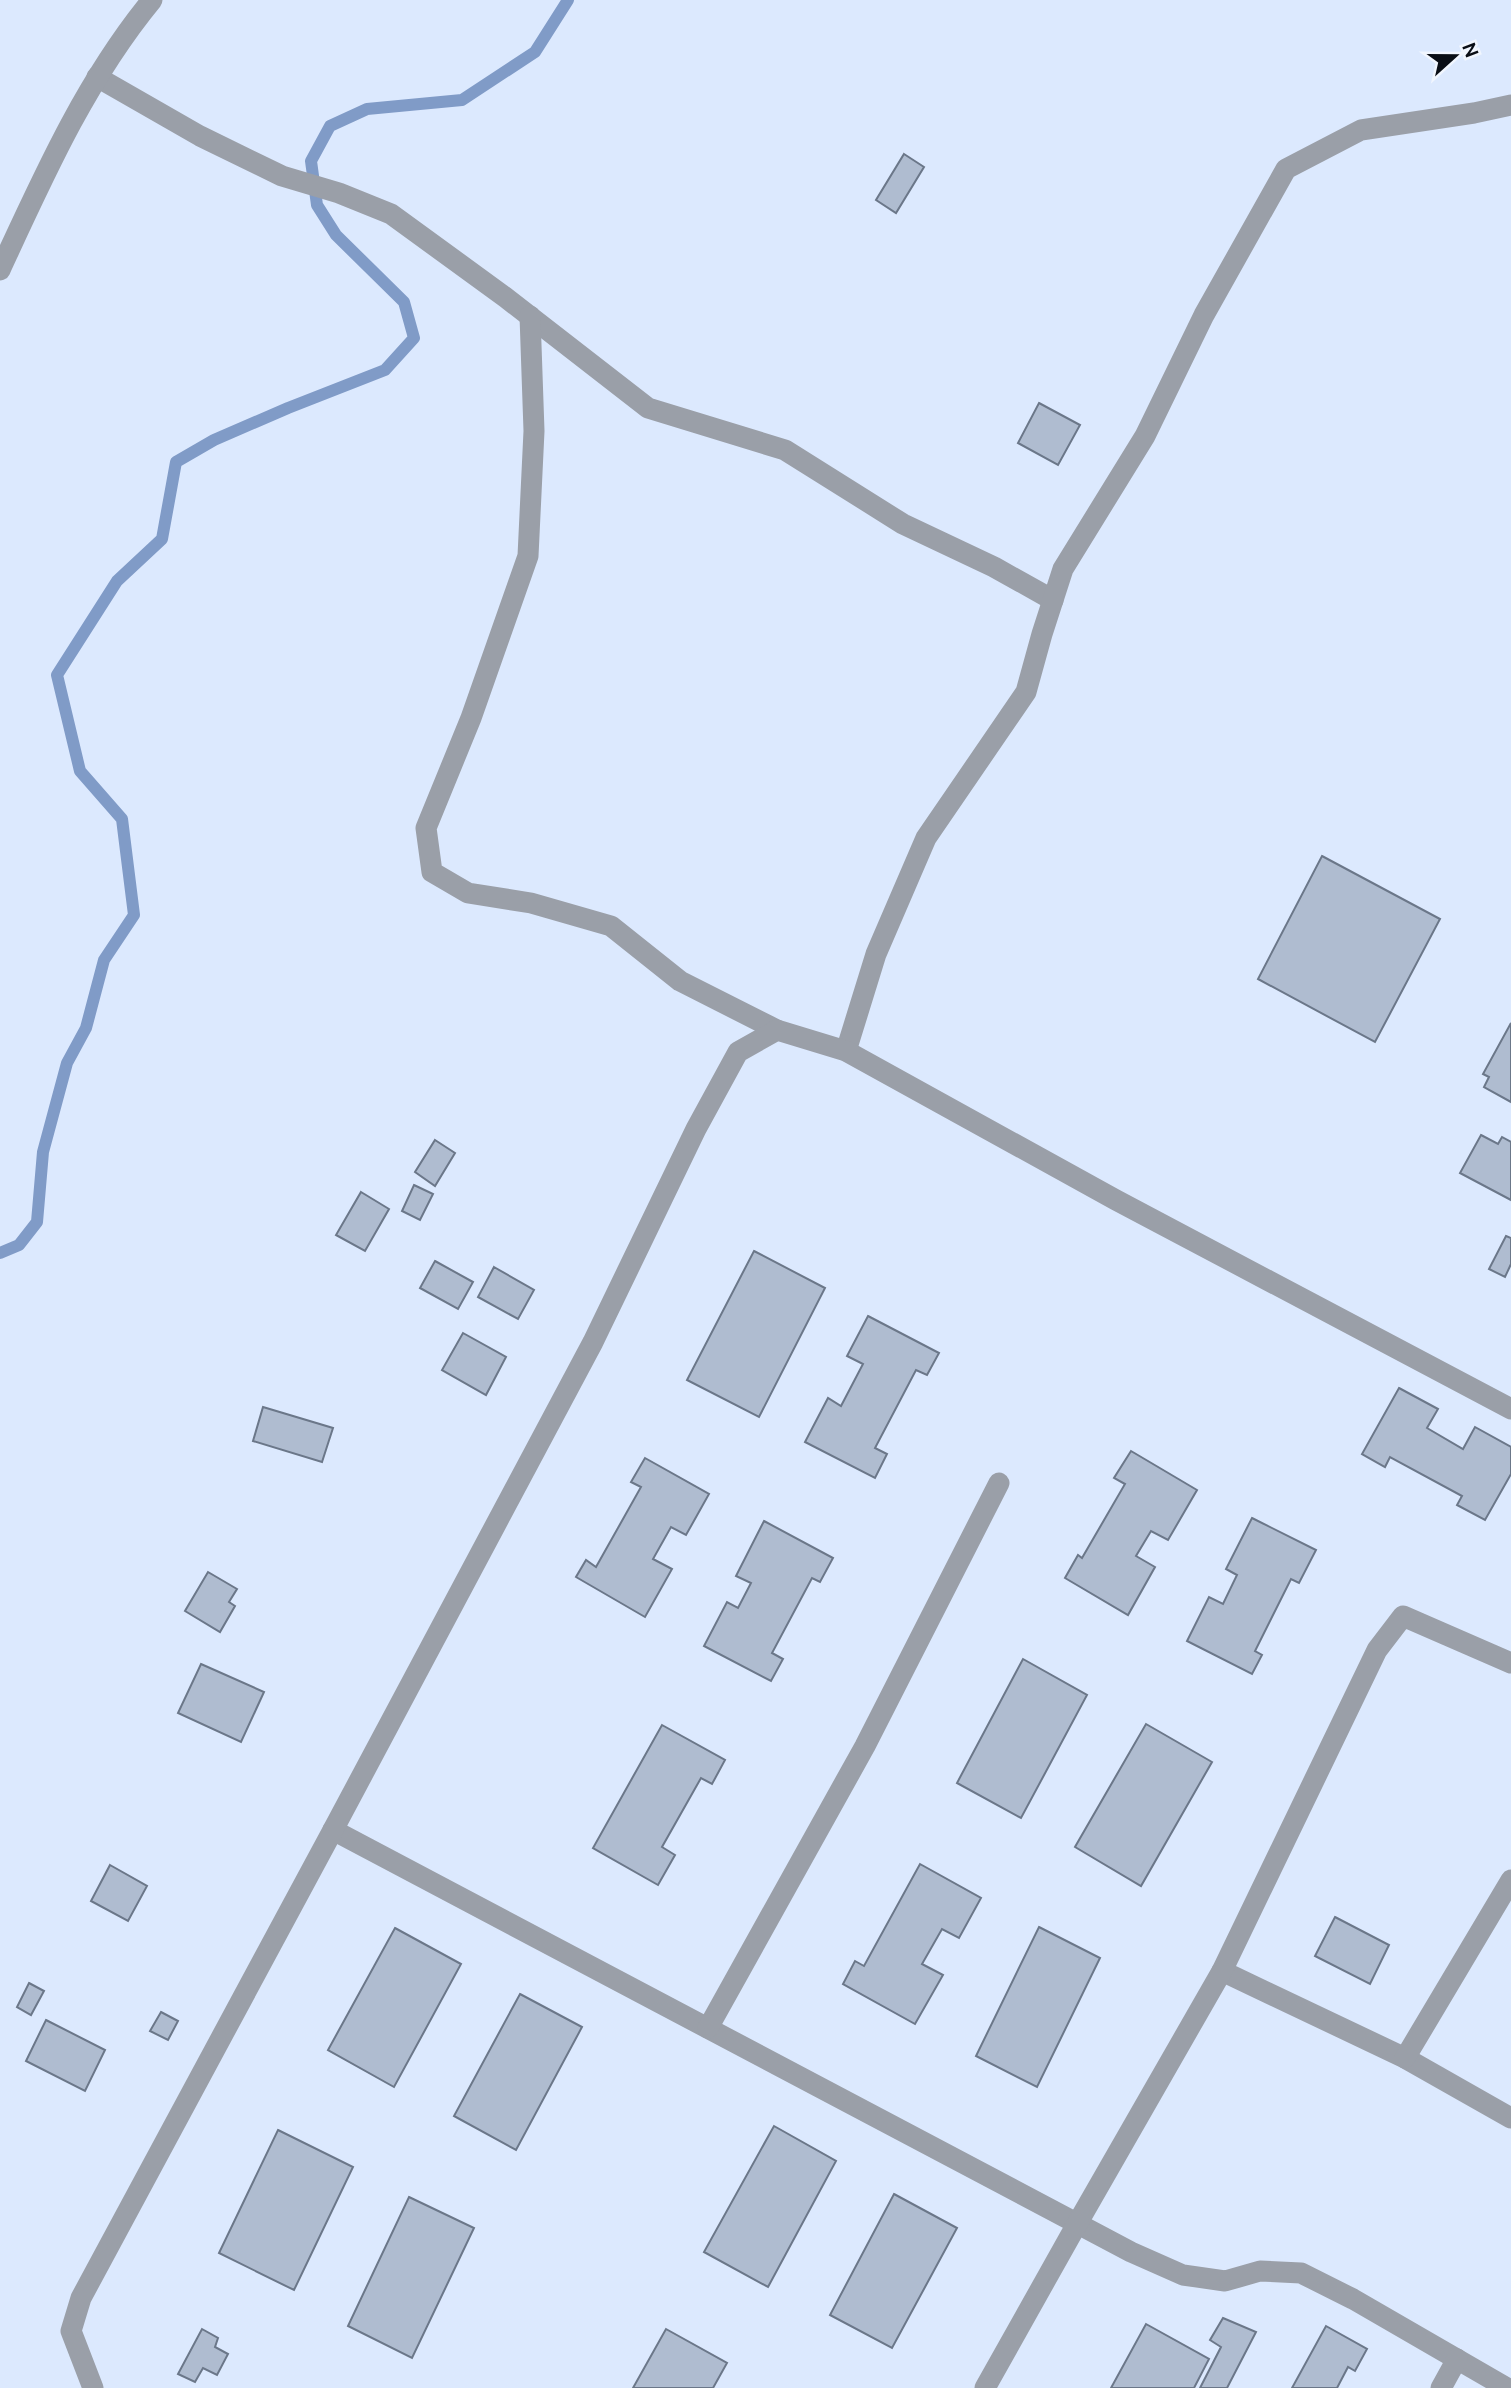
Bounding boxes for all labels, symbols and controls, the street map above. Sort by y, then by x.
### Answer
north arrow [1420,21,1490,91]
text: N [1458,39,1484,60]

